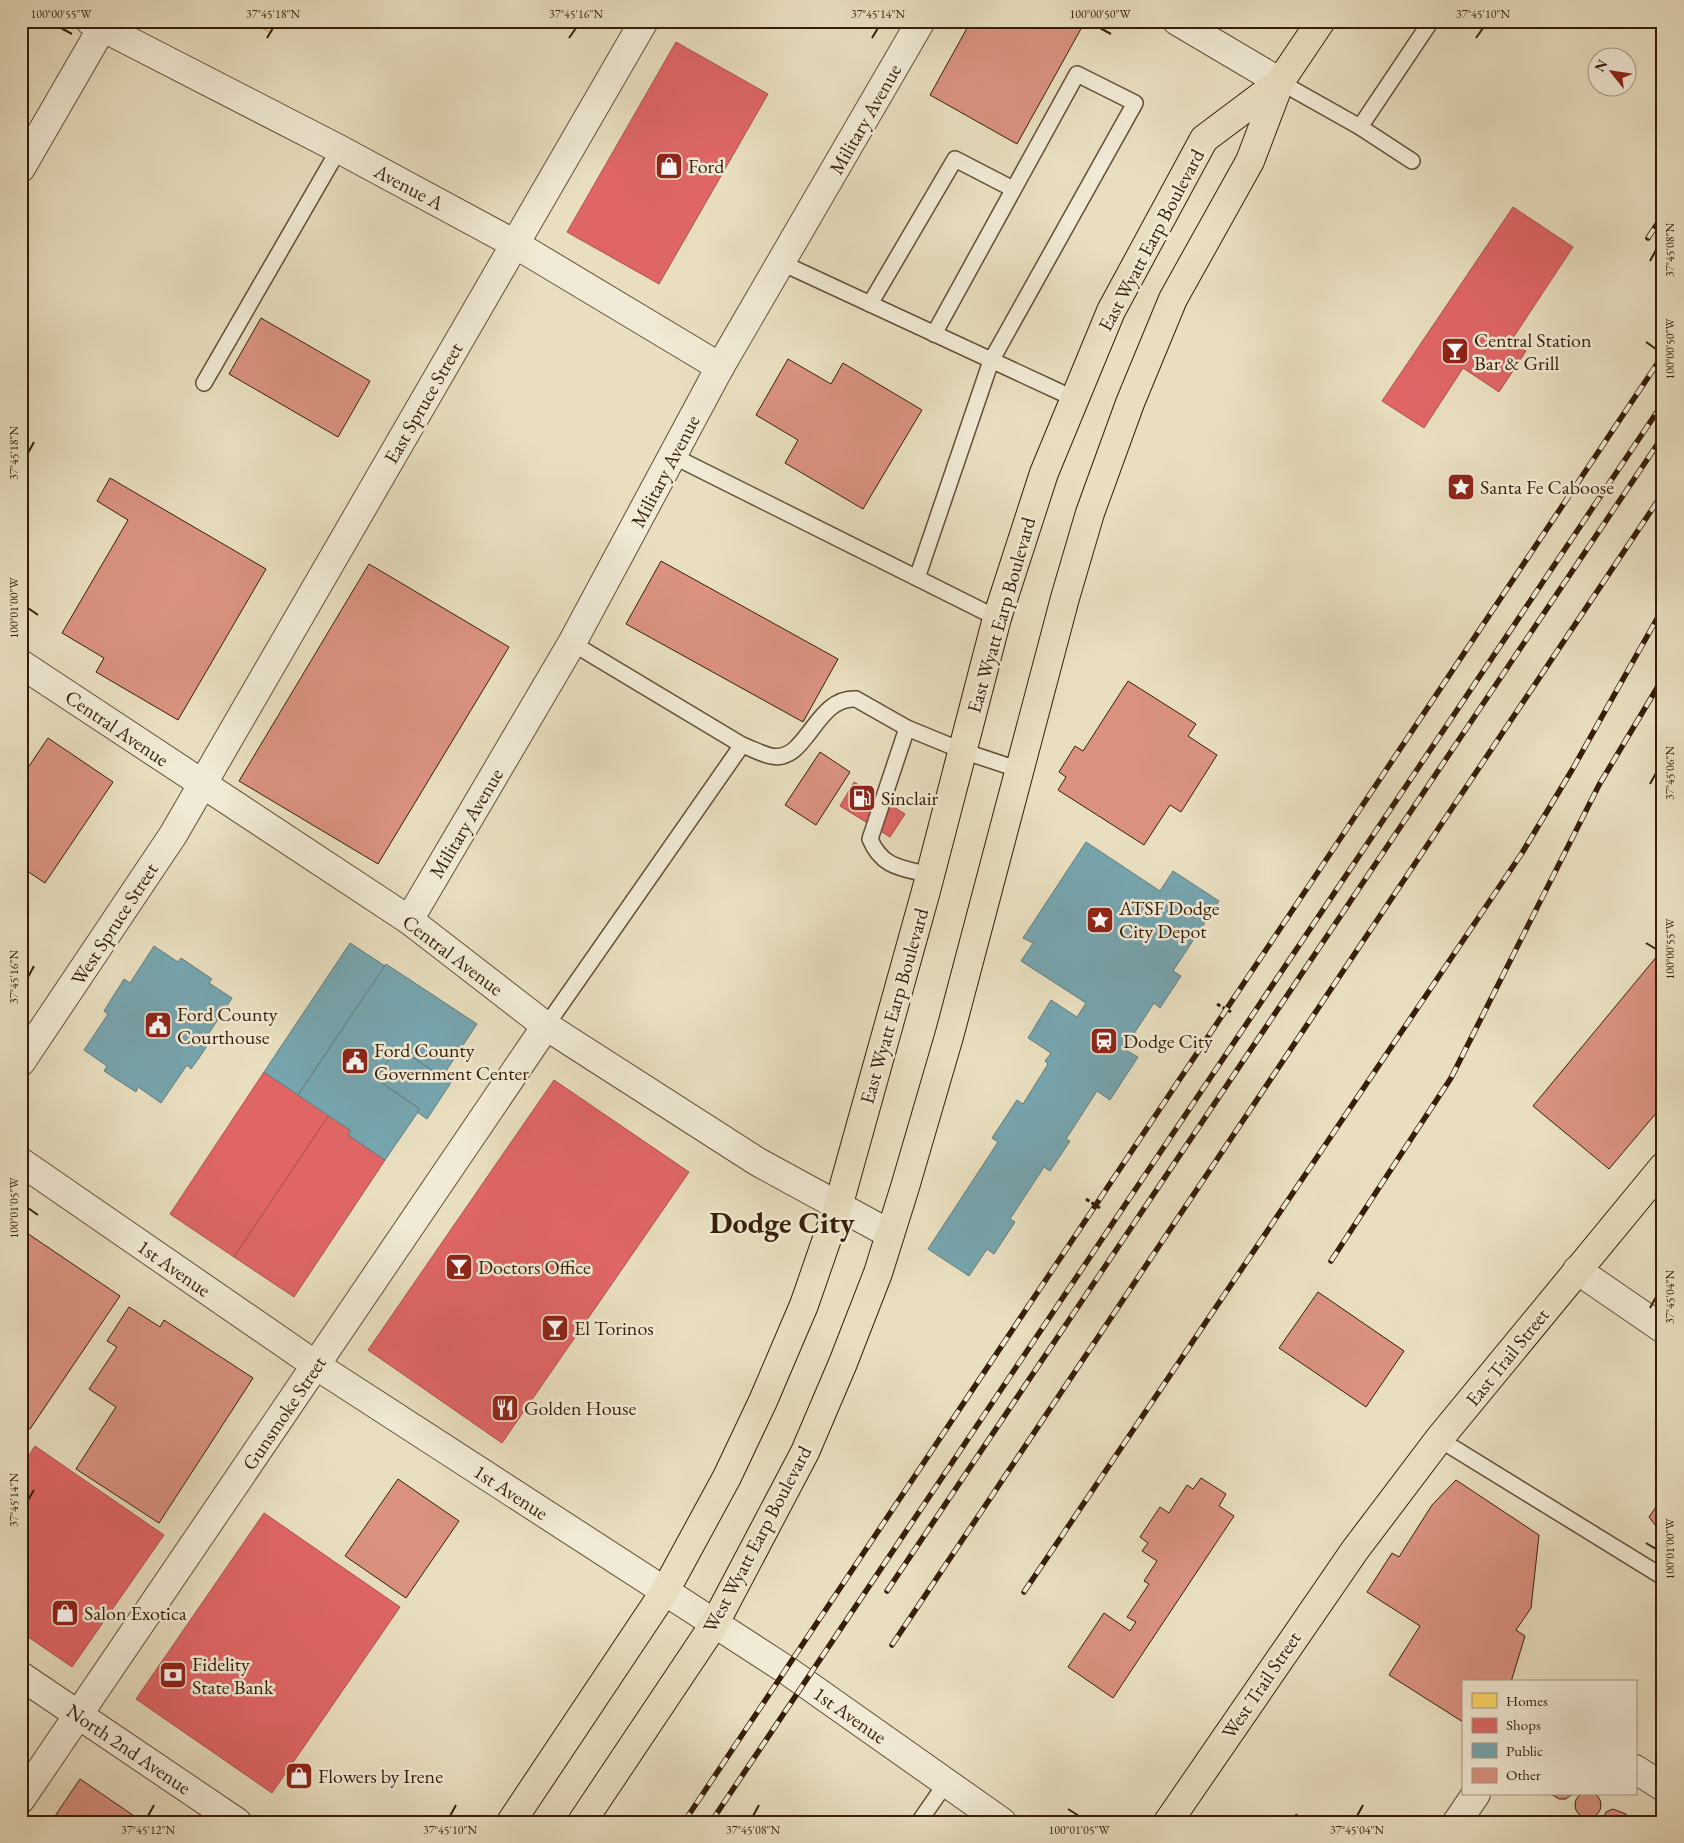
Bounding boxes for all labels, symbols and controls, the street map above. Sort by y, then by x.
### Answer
text: 100°00'55"W [30,6,93,22]
text: 37°45'18"N [246,6,300,22]
text: 37°45'16"N [549,6,603,22]
text: 37°45'14"N [851,6,905,22]
text: 100°00'50"W [1069,6,1132,22]
text: 37°45'10"N [1456,6,1510,22]
north arrow [1586,48,1636,98]
text: N [1590,56,1612,75]
street label: Military Avenue [823,59,907,179]
street label: East Wyatt Earp Boulevard [1092,144,1210,336]
shop icon: Ford [654,151,684,181]
place label: Ford [688,153,725,179]
street label: Avenue A [369,157,448,216]
text: 37°45'08"N [1662,223,1678,277]
text: 100°00'50"W [1662,317,1678,380]
place label: Central Station Bar & Grill [1474,327,1592,376]
bar icon: Central Station Bar & Grill [1440,336,1470,366]
street label: East Spruce Street [378,337,469,468]
street label: Military Avenue [624,410,706,532]
text: 37°45'18"N [6,426,22,480]
place icon: Santa Fe Caboose [1446,472,1476,502]
place label: Santa Fe Caboose [1480,474,1614,500]
street label: East Wyatt Earp Boulevard [961,513,1042,716]
text: 100°01'00"W [6,576,22,639]
street label: Central Avenue [60,684,174,772]
text: 37°45'06"N [1662,746,1678,800]
street label: Military Avenue [423,763,509,883]
fuel station icon: Sinclair [847,783,877,813]
place label: Sinclair [881,785,939,811]
street label: West Spruce Street [65,857,164,990]
place label: ATSF Dodge City Depot [1118,895,1220,944]
street label: East Wyatt Earp Boulevard [854,904,935,1107]
place icon: ATSF Dodge City Depot [1085,905,1115,935]
street label: Central Avenue [397,909,509,1002]
text: 100°00'55"W [1662,917,1678,980]
text: 37°45'16"N [6,950,22,1004]
place label: Ford County Courthouse [177,1001,278,1050]
public building icon: Ford County Courthouse [143,1010,173,1040]
station icon: Dodge City [1089,1026,1119,1056]
place label: Dodge City [1123,1028,1213,1054]
place label: Ford County Government Center [374,1037,529,1086]
public building icon: Ford County Government Center [340,1046,370,1076]
text: 100°01'05"W [6,1176,22,1239]
district label: Dodge City [710,1203,855,1242]
street label: 1st Avenue [132,1233,216,1303]
bar icon: Doctors Office [444,1252,474,1282]
place label: Doctors Office [478,1254,591,1280]
text: 37°45'04"N [1662,1270,1678,1324]
street label: East Trail Street [1459,1302,1555,1412]
bar icon: El Torinos [540,1313,570,1343]
place label: El Torinos [574,1315,654,1341]
street label: Gunsmoke Street [236,1350,332,1475]
restaurant icon: Golden House [490,1393,520,1423]
place label: Golden House [524,1395,637,1421]
street label: West Wyatt Earp Boulevard [697,1440,818,1637]
street label: 1st Avenue [469,1458,553,1526]
text: 37°45'14"N [6,1473,22,1527]
text: 100°01'00"W [1662,1517,1678,1580]
shop icon: Salon Exotica [50,1598,80,1628]
place label: Salon Exotica [84,1600,187,1626]
street label: West Trail Street [1215,1626,1307,1744]
place label: Fidelity State Bank [192,1651,274,1700]
bank icon: Fidelity State Bank [158,1660,188,1690]
street label: 1st Avenue [808,1680,892,1750]
legend [1462,1680,1636,1796]
text: Homes [1506,1691,1548,1710]
street label: North 2nd Avenue [62,1698,196,1800]
text: Shops [1506,1715,1541,1734]
text: Public [1506,1741,1543,1760]
shop icon: Flowers by Irene [284,1761,314,1791]
place label: Flowers by Irene [318,1763,443,1789]
text: Other [1506,1765,1541,1784]
text: 37°45'12"N [121,1822,175,1838]
text: 37°45'10"N [423,1822,477,1838]
text: 37°45'08"N [726,1822,780,1838]
text: 100°01'05"W [1048,1822,1111,1838]
text: 37°45'04"N [1330,1822,1384,1838]

